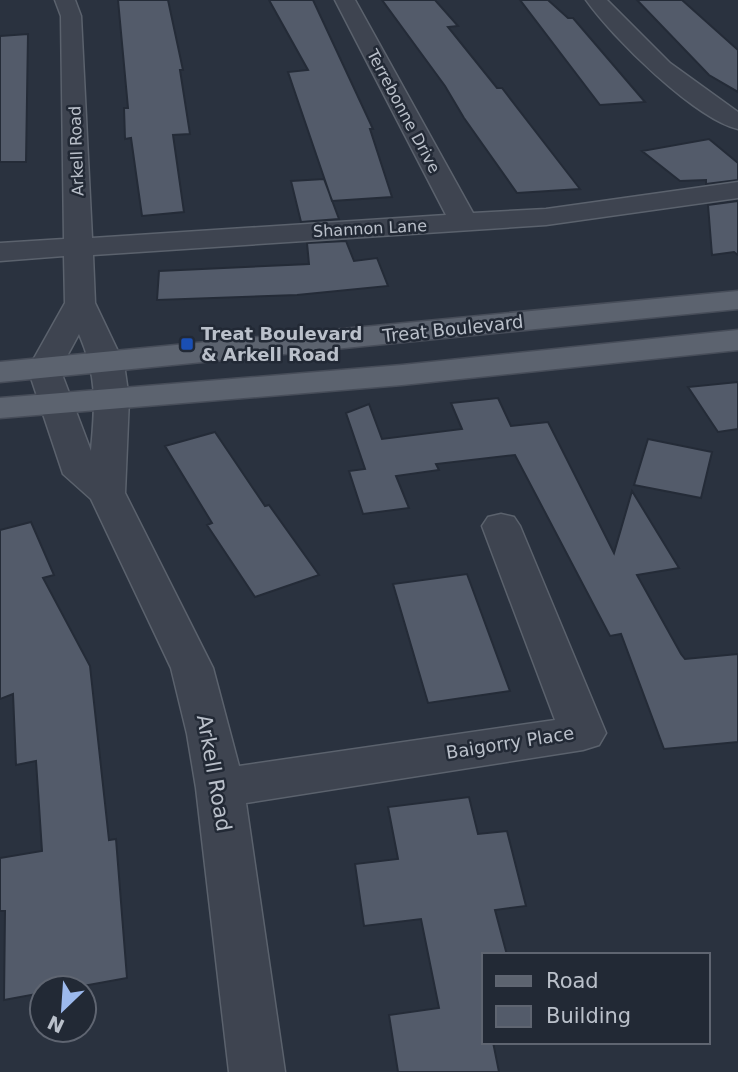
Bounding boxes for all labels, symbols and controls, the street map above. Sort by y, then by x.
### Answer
street label: Terrebonne Drive [363,45,444,176]
street label: Arkell Road [65,106,88,196]
street label: Shannon Lane [313,216,427,241]
street label: Treat Boulevard [381,311,524,346]
place label: Treat Boulevard & Arkell Road [201,323,362,365]
marker: Treat Boulevard & Arkell Road [179,336,195,352]
street label: Arkell Road [192,713,236,833]
street label: Baigorry Place [444,722,576,763]
legend [482,953,710,1044]
text: Road [546,969,599,993]
north arrow [28,974,98,1044]
text: Building [546,1004,631,1028]
text: N [44,1011,68,1038]

